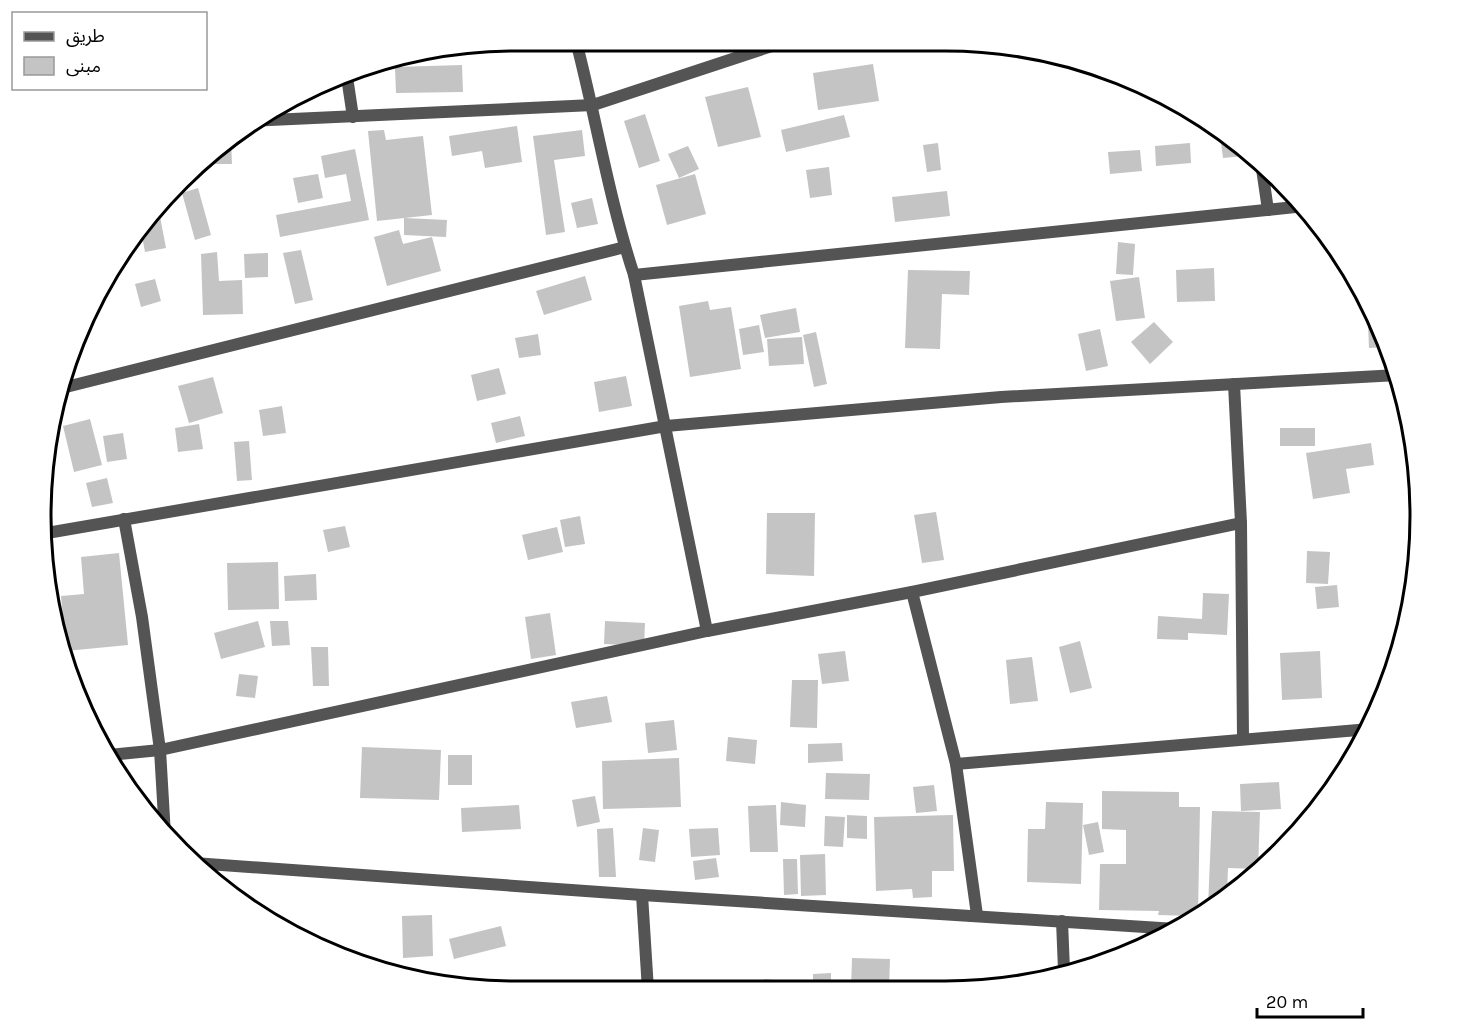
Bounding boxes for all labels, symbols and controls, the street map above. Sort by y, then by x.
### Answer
legend [12,12,207,90]
text: طريق [66,25,105,47]
text: مبنى [66,55,101,77]
scale bar [1257,981,1364,1019]
text: 20 m [1266,991,1308,1013]

